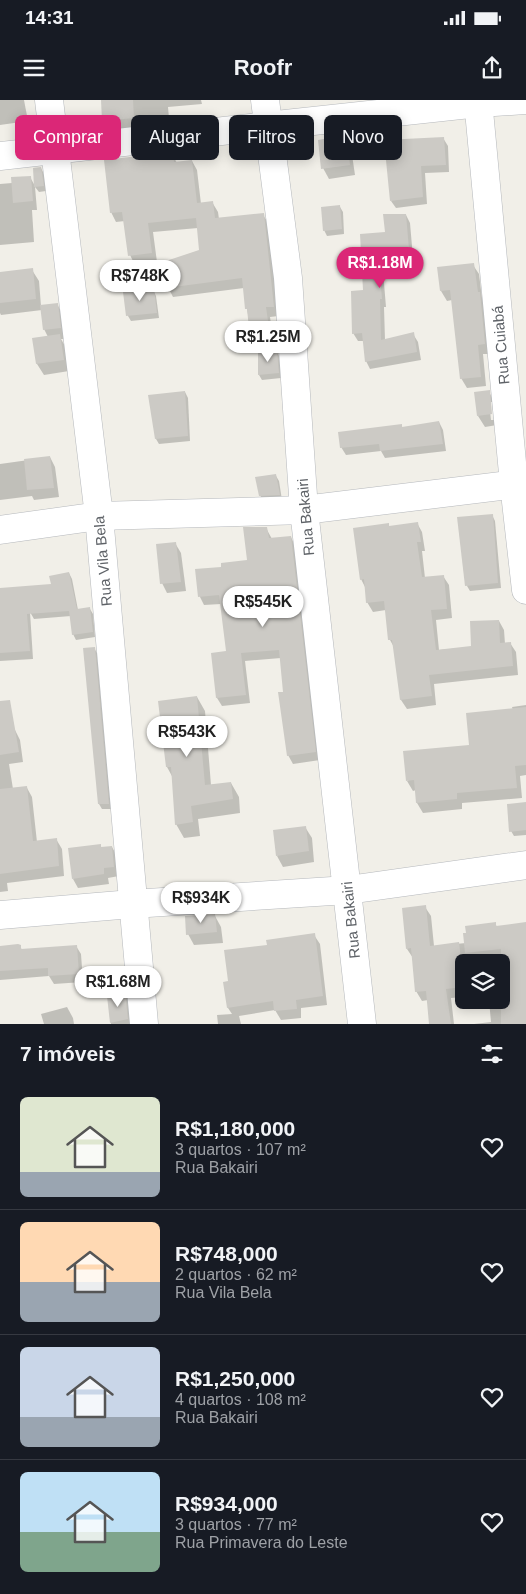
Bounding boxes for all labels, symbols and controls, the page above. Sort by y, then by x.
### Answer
text: 14:31 [25,7,74,28]
icon: menu [20,54,48,82]
icon: share [478,54,506,82]
text: Roofr [234,55,292,80]
chip: Comprar [15,115,121,160]
chip: Alugar [131,115,219,160]
chip: Filtros [229,115,314,160]
chip: Novo [324,115,402,160]
pin: R$1.18M [334,246,426,289]
text: R$1.18M [348,254,412,271]
pin: R$748K [99,260,181,302]
text: R$748K [111,267,169,284]
street label: Rua Cuiabá [489,304,512,385]
pin: R$1.25M [222,320,314,363]
text: R$1.25M [236,328,300,345]
street label: Rua Bakairi [294,478,317,556]
street label: Rua Vila Bela [90,515,115,607]
pin: R$545K [222,586,304,628]
text: R$545K [234,593,292,610]
pin: R$543K [146,716,228,758]
text: R$543K [158,723,216,740]
street label: Rua Bakairi [338,881,363,960]
pin: R$934K [160,882,242,924]
text: R$934K [172,889,230,906]
map controls [455,954,510,1009]
button: layers [455,954,510,1009]
pin: R$1.68M [72,966,164,1008]
text: R$1.68M [86,973,150,990]
icon: filters [478,1040,506,1068]
text: 7 imóveis [20,1042,116,1065]
icon: home [60,1117,120,1177]
text: R$1,180,000 [175,1117,295,1140]
icon: heart [478,1133,506,1161]
text: 3 quartos · 107 m² [175,1141,306,1158]
text: Rua Bakairi [175,1159,258,1176]
icon: home [60,1242,120,1302]
text: R$748,000 [175,1242,278,1265]
icon: heart [478,1258,506,1286]
text: 2 quartos · 62 m² [175,1266,297,1283]
text: Rua Vila Bela [175,1284,272,1301]
icon: home [60,1367,120,1427]
text: R$1,250,000 [175,1367,295,1390]
icon: heart [478,1383,506,1411]
text: 4 quartos · 108 m² [175,1391,306,1408]
text: Rua Bakairi [175,1409,258,1426]
icon: home [60,1492,120,1552]
text: R$934,000 [175,1492,278,1515]
icon: heart [478,1508,506,1536]
text: 3 quartos · 77 m² [175,1516,297,1533]
text: Rua Primavera do Leste [175,1534,348,1551]

